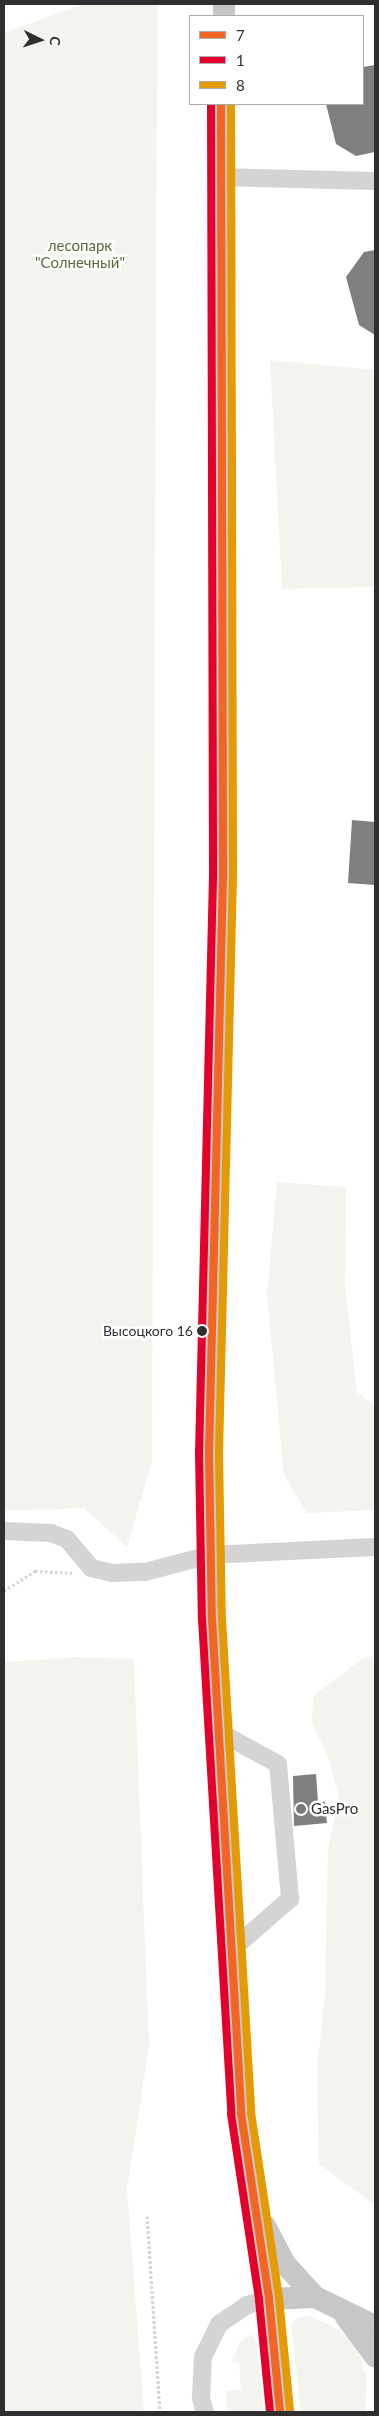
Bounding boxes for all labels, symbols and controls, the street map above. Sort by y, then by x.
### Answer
north arrow [15,15,65,65]
legend [189,15,364,105]
text: 7 [236,26,245,44]
text: С [47,36,64,46]
text: 1 [236,51,245,69]
text: 8 [236,76,245,94]
park label: лесопарк "Солнечный" [35,236,125,271]
place label: Высоцкого 16 [103,1323,193,1339]
marker: Высоцкого 16 [197,1326,207,1336]
place label: GasPro [311,1800,358,1818]
marker: GasPro [295,1803,307,1815]

